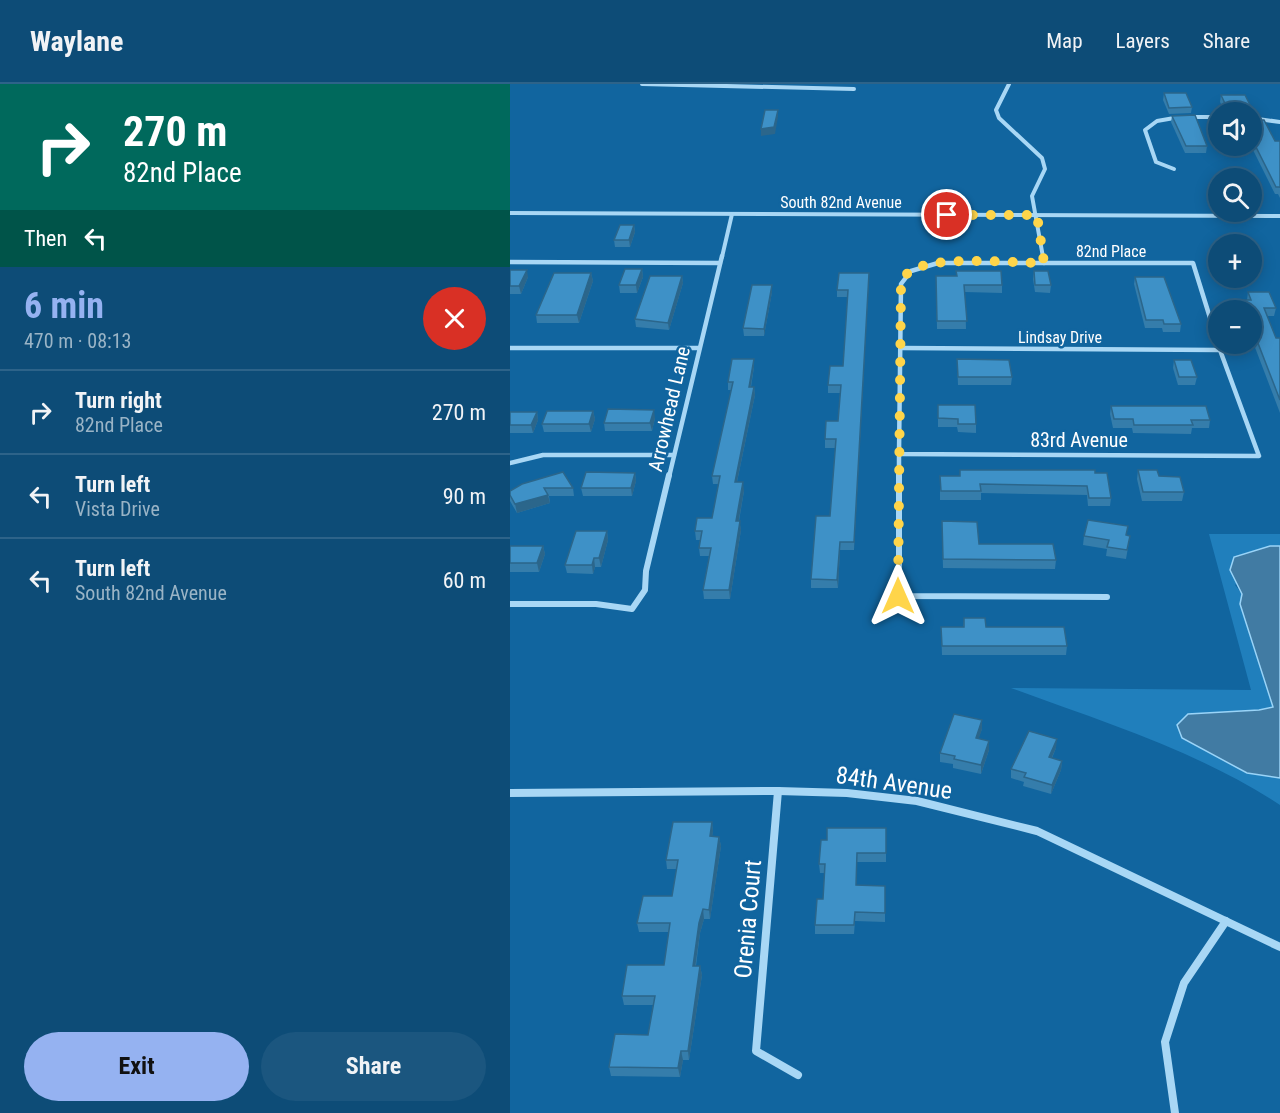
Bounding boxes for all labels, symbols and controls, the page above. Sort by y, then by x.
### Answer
text: Waylane [30,25,123,58]
text: Map [1046,29,1083,53]
text: Layers [1116,29,1170,53]
text: Share [1203,29,1250,53]
map controls [1208,102,1262,354]
button: sound [1208,102,1262,156]
text: 270 m [123,107,228,156]
icon: right [24,108,102,186]
text: 82nd Place [123,157,242,189]
button: search [1208,168,1262,222]
pin [921,189,972,240]
street label: South 82nd Avenue [780,193,902,212]
icon: arrive [930,198,963,231]
icon: left [79,222,112,255]
text: Then [24,226,67,251]
button: + [1208,234,1262,288]
street label: 82nd Place [1076,242,1146,261]
text: 6 min [24,285,104,327]
button: close [423,287,486,350]
button: − [1208,300,1262,354]
street label: Lindsay Drive [1018,328,1102,347]
text: 470 m · 08:13 [24,329,131,353]
street label: Arrowhead Lane [643,344,695,474]
text: Turn right [75,388,162,413]
icon: right [24,396,57,429]
text: 270 m [432,400,486,425]
text: 82nd Place [75,413,163,437]
street label: 83rd Avenue [1030,428,1128,452]
text: Turn left [75,472,150,497]
icon: left [24,480,57,513]
text: 90 m [443,484,486,509]
text: Vista Drive [75,497,160,521]
text: Turn left [75,556,150,581]
icon: left [24,564,57,597]
position arrow [866,564,930,628]
text: 60 m [443,568,486,593]
text: South 82nd Avenue [75,581,227,605]
street label: 84th Avenue [834,761,954,805]
street label: Orenia Court [729,858,767,980]
button: Exit [24,1032,249,1101]
button: Share [261,1032,486,1101]

